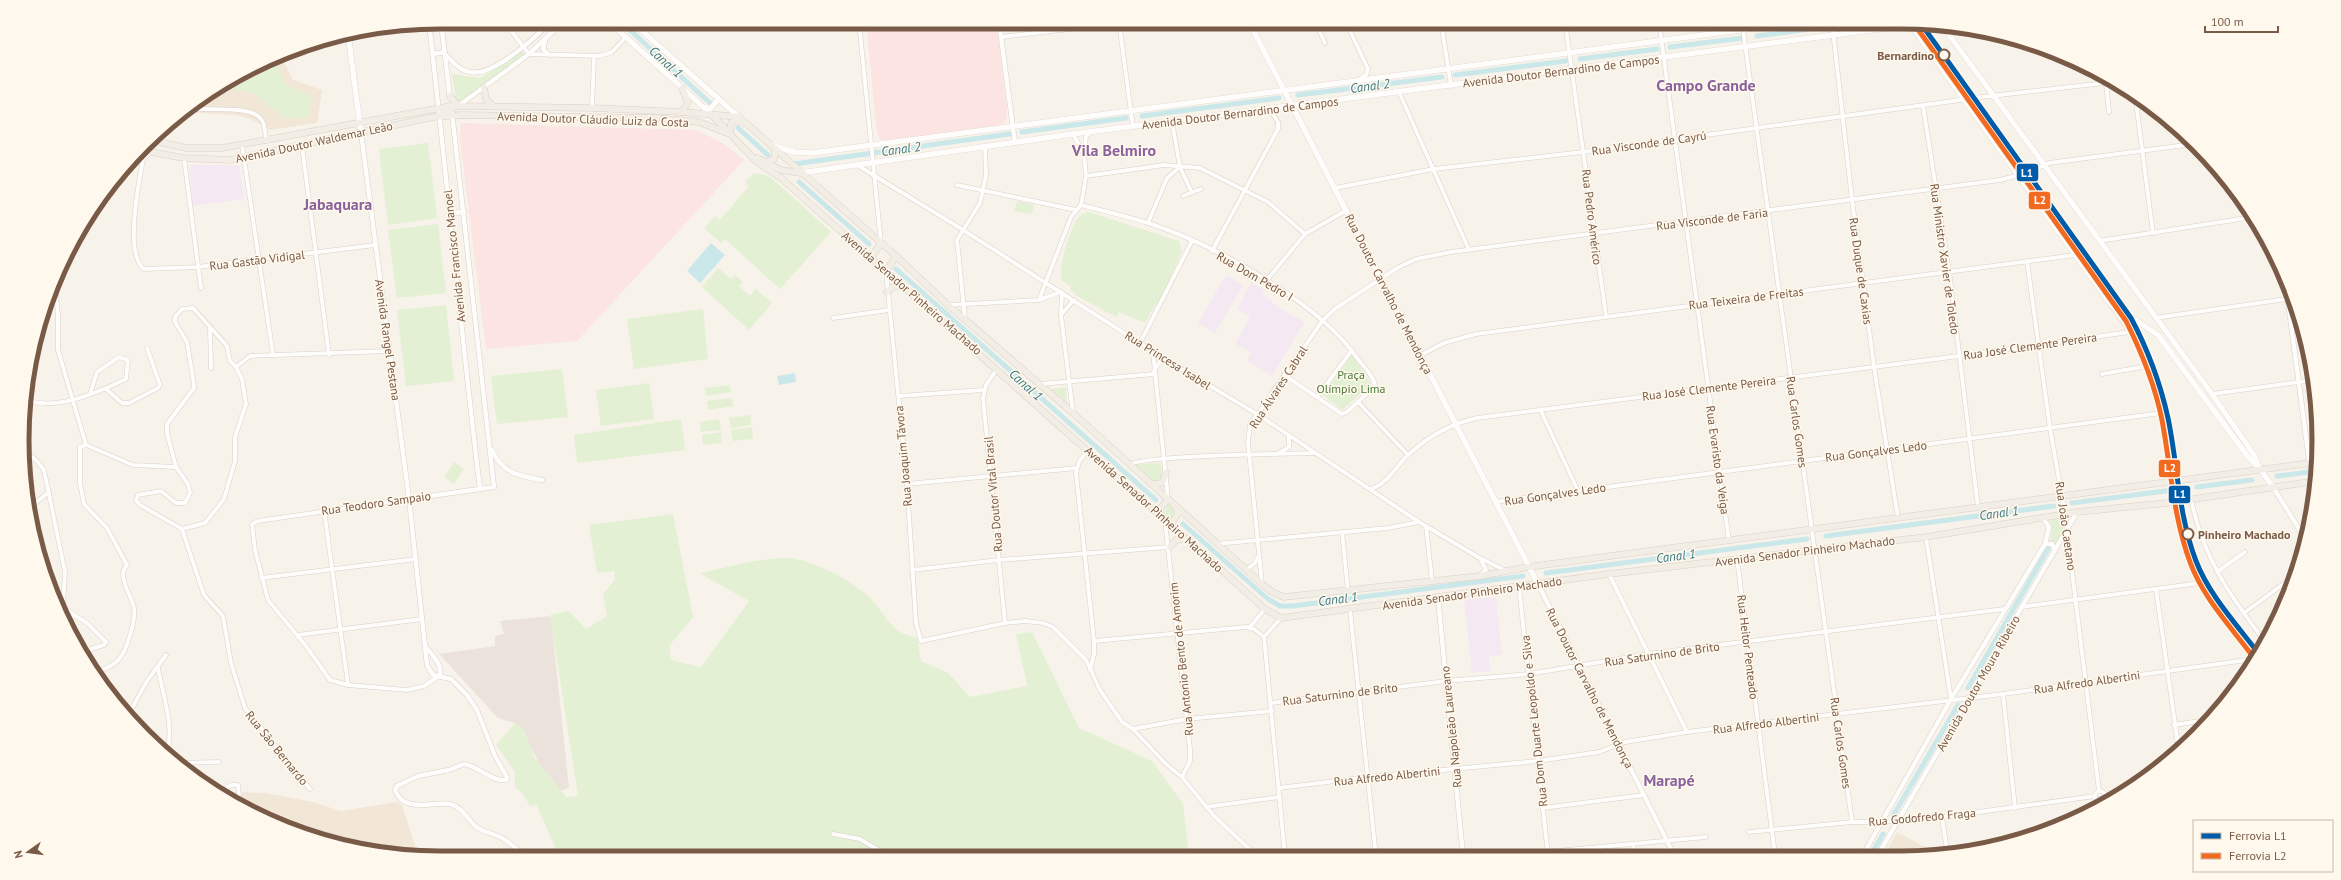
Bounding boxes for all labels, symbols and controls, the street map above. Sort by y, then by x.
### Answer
scale bar [2205,8,2278,34]
text: 100 m [2211,14,2244,29]
water label: Canal 1 [646,42,686,82]
place label: Bernardino [1877,48,1935,63]
marker: Bernardino [1937,48,1951,62]
street label: Avenida Doutor Bernardino de Campos [1462,51,1660,91]
water label: Canal 2 [1349,75,1391,97]
district label: Campo Grande [1656,75,1756,95]
street label: Avenida Doutor Bernardino de Campos [1141,93,1339,133]
street label: Avenida Doutor Cláudio Luiz da Costa [497,108,689,130]
street label: Avenida Doutor Waldemar Leão [234,118,394,166]
street label: Rua Visconde de Cayrú [1591,128,1707,158]
water label: Canal 2 [880,138,922,160]
district label: Vila Belmiro [1071,140,1157,160]
line badge: L1 [2016,163,2039,182]
text: L1 [2021,166,2033,180]
street label: Rua Pedro Américo [1579,168,1605,266]
street label: Rua Ministro Xavier de Toledo [1927,182,1963,336]
street label: Avenida Francisco Manoel [440,189,468,323]
line badge: L2 [2028,191,2051,210]
text: L2 [2034,193,2046,207]
district label: Jabaquara [303,194,372,214]
street label: Rua Visconde de Faria [1655,205,1769,233]
street label: Rua Doutor Carvalho de Mendonça [1342,211,1436,377]
street label: Rua Duque de Caxias [1846,217,1876,325]
street label: Avenida Senador Pinheiro Machado [839,228,985,358]
street label: Rua Gastão Vidigal [208,247,306,273]
street label: Rua Dom Pedro I [1214,248,1296,304]
street label: Avenida Rangel Pestana [372,278,404,402]
street label: Rua Teixeira de Freitas [1688,284,1804,312]
street label: Rua Princesa Isabel [1122,327,1214,393]
street label: Rua José Clemente Pereira [1962,329,2098,363]
street label: Rua Álvares Cabral [1246,342,1311,431]
water label: Canal 1 [1006,365,1046,405]
park label: Praça Olímpio Lima [1316,367,1386,396]
street label: Rua José Clemente Pereira [1641,372,1777,404]
street label: Rua Carlos Gomes [1783,375,1811,469]
street label: Rua Joaquim Távora [891,405,915,507]
street label: Rua Evaristo da Veiga [1703,405,1733,515]
street label: Rua Doutor Vital Brasil [980,435,1006,553]
street label: Rua Gonçalves Ledo [1824,437,1928,465]
street label: Avenida Senador Pinheiro Machado [1082,443,1226,575]
line badge: L2 [2158,459,2181,478]
text: L2 [2164,461,2176,475]
street label: Rua Gonçalves Ledo [1503,479,1607,509]
street label: Rua João Caetano [2052,480,2080,572]
line badge: L1 [2168,485,2191,504]
text: L1 [2174,487,2186,501]
street label: Rua Teodoro Sampaio [320,488,432,518]
water label: Canal 1 [1978,502,2020,524]
marker: Pinheiro Machado [2181,527,2195,541]
place label: Pinheiro Machado [2198,527,2291,542]
street label: Avenida Senador Pinheiro Machado [1714,533,1896,569]
water label: Canal 1 [1655,545,1697,567]
street label: Avenida Senador Pinheiro Machado [1381,573,1563,613]
street label: Rua Antonio Bento de Amorim [1165,581,1197,737]
water label: Canal 1 [1317,588,1359,610]
street label: Rua Heitor Penteado [1734,594,1762,700]
street label: Rua Doutor Carvalho de Mendonça [1543,605,1637,771]
street label: Avenida Doutor Moura Ribeiro [1933,612,2023,754]
street label: Rua Dom Duarte Leopoldo e Silva [1518,634,1550,807]
street label: Rua Saturnino de Brito [1604,639,1720,669]
street label: Rua Napoleão Laureano [1437,665,1465,789]
street label: Rua Alfredo Albertini [2033,667,2141,697]
street label: Rua Saturnino de Brito [1282,679,1398,709]
street label: Rua Carlos Gomes [1827,696,1855,790]
street label: Rua São Bernardo [242,708,312,788]
street label: Rua Alfredo Albertini [1712,709,1820,737]
street label: Rua Alfredo Albertini [1333,763,1441,789]
district label: Marapé [1643,770,1695,790]
street label: Rua Godofredo Fraga [1868,805,1976,829]
legend [2193,820,2333,872]
text: Ferrovia L1 [2229,828,2287,843]
north arrow [8,832,48,872]
text: Ferrovia L2 [2229,848,2287,863]
text: N [11,849,26,860]

